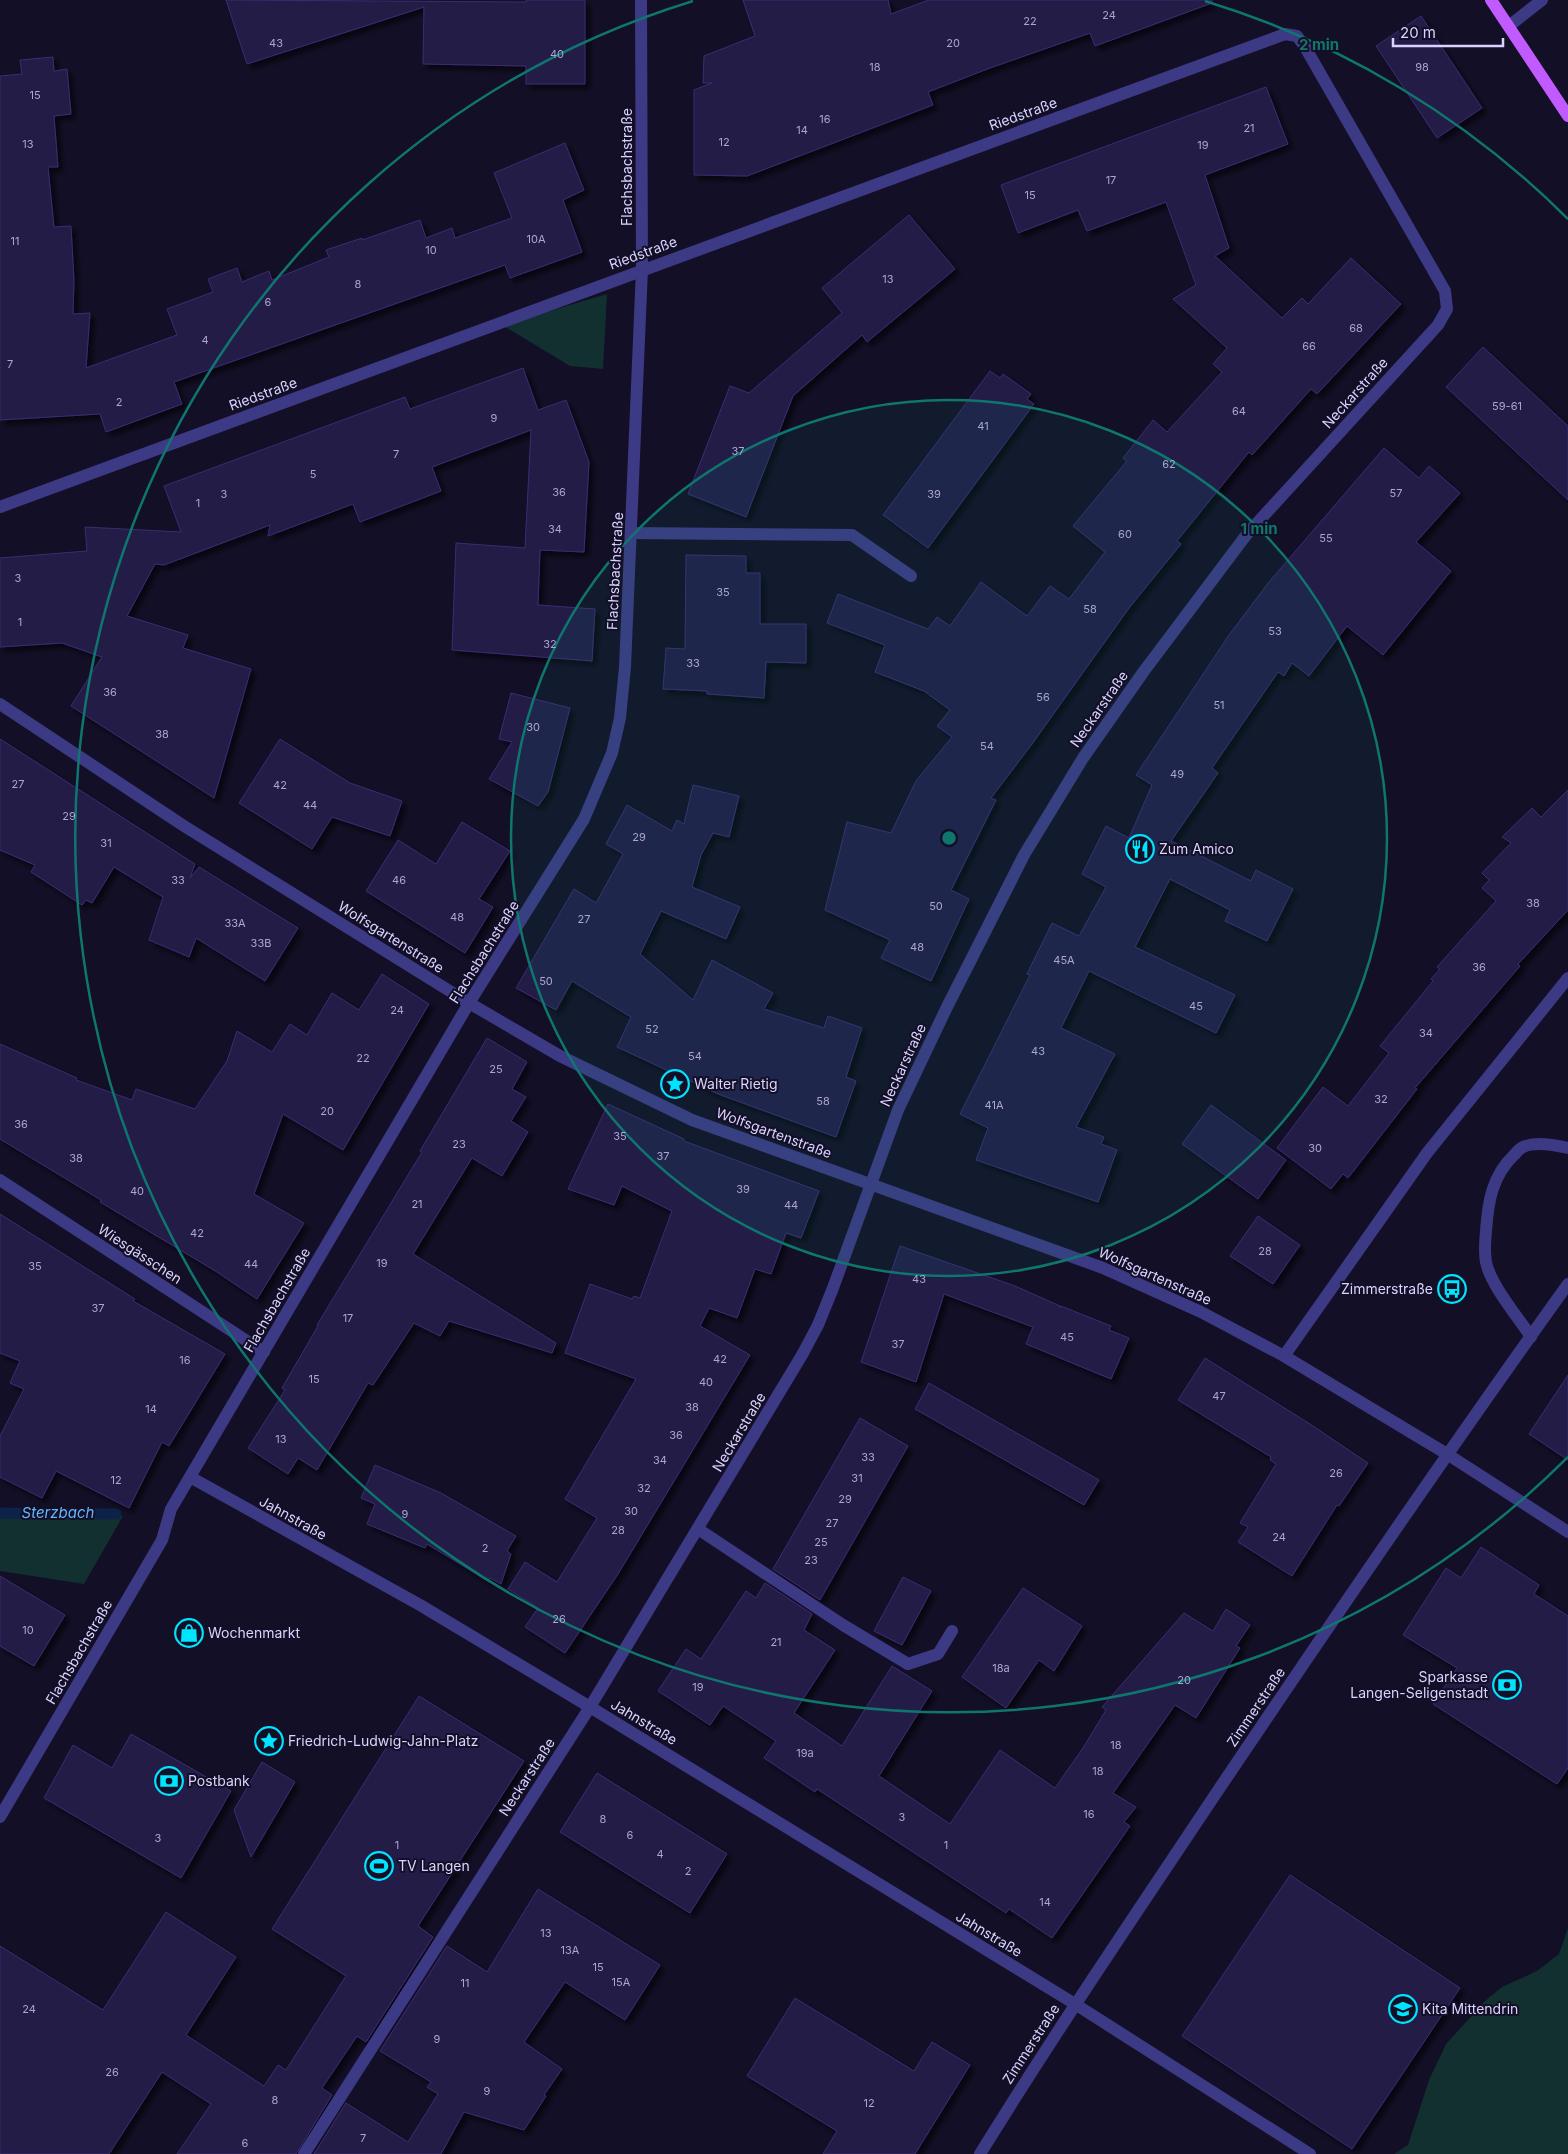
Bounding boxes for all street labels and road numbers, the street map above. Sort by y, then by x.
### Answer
street label: Riedstraße [987,93,1059,134]
street label: Flachsbachstraße [618,108,635,226]
street label: Riedstraße [607,232,679,273]
street label: Neckarstraße [1318,354,1391,432]
street label: Riedstraße [227,373,299,414]
street label: Flachsbachstraße [603,512,626,630]
street label: Neckarstraße [1066,667,1131,750]
street label: Wolfsgartenstraße [335,897,447,976]
street label: Flachsbachstraße [445,897,522,1006]
street label: Neckarstraße [876,1021,929,1109]
street label: Wolfsgartenstraße [714,1104,834,1161]
street label: Wiesgässchen [95,1220,185,1287]
street label: Wolfsgartenstraße [1096,1243,1214,1308]
street label: Flachsbachstraße [240,1244,313,1355]
street label: Neckarstraße [708,1389,769,1474]
street label: Jahnstraße [257,1492,330,1543]
street label: Flachsbachstraße [42,1596,115,1707]
street label: Zimmerstraße [1223,1664,1288,1750]
street label: Jahnstraße [608,1695,680,1748]
street label: Neckarstraße [495,1735,558,1819]
street label: Jahnstraße [953,1907,1025,1960]
street label: Zimmerstraße [998,2000,1063,2087]

